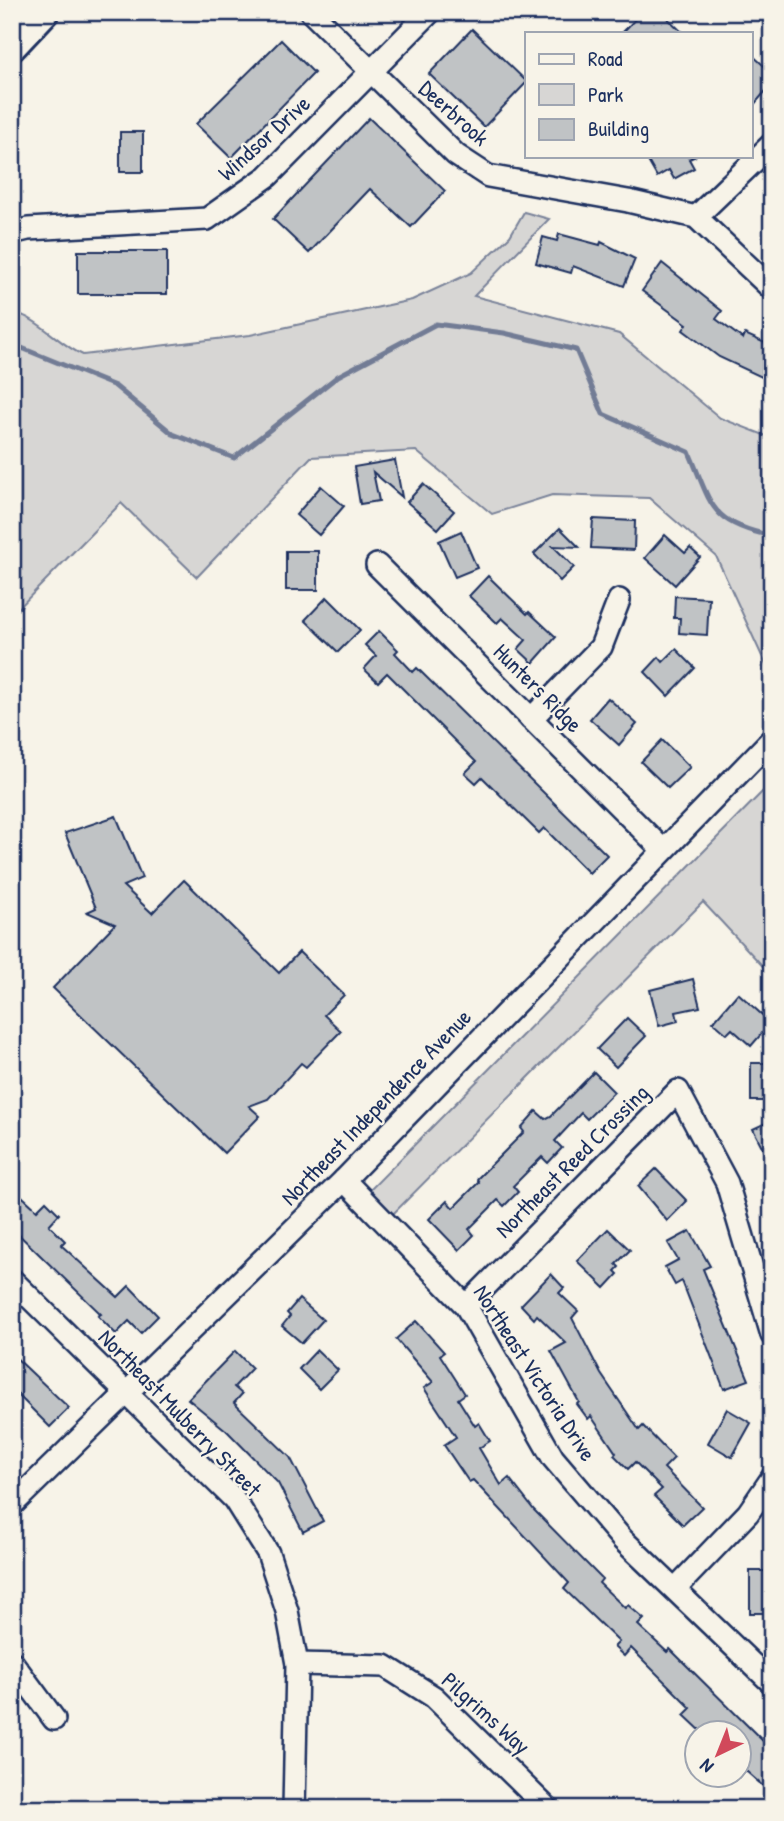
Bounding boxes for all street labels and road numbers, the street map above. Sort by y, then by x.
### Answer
street label: Deerbrook [413,73,496,153]
street label: Windsor Drive [211,88,316,187]
street label: Hunters Ridge [487,636,590,739]
street label: Northeast Independence Avenue [274,1002,478,1212]
street label: Northeast Reed Crossing [488,1077,655,1244]
street label: Northeast Victoria Drive [467,1279,604,1467]
street label: Northeast Mulberry Street [92,1322,269,1504]
street label: Pilgrims Way [435,1665,538,1761]

